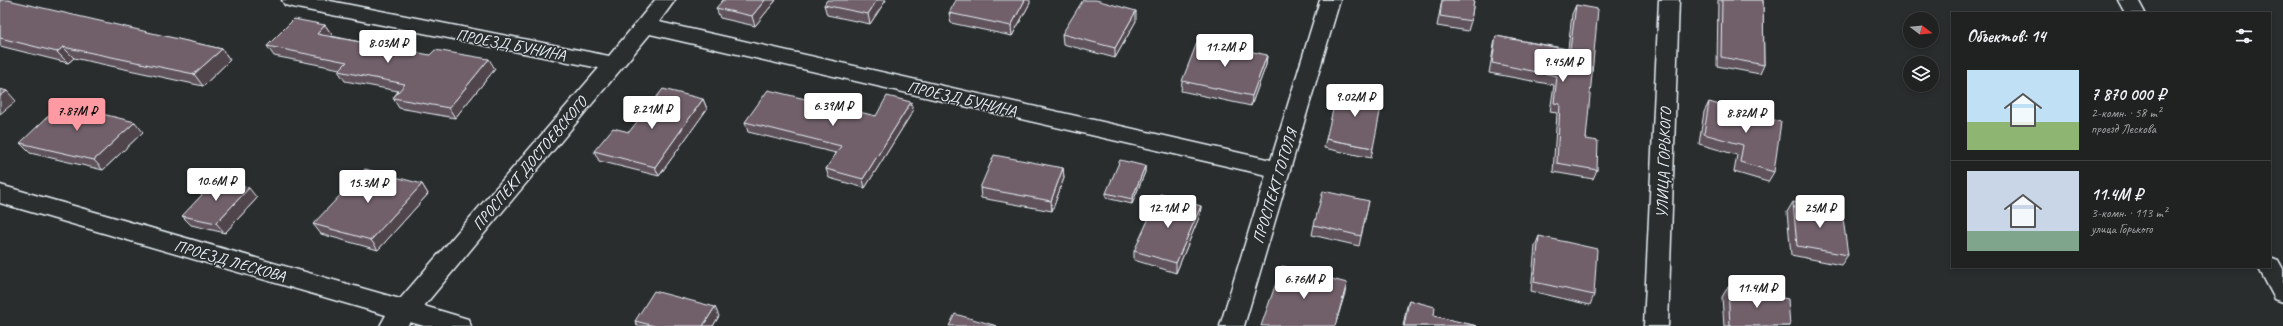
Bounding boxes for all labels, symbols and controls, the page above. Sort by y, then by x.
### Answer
north arrow [1903,12,1939,48]
map controls [1903,12,1939,92]
street label: ПРОЕЗД БУНИНА [454,25,568,66]
icon: filters [2233,25,2255,47]
text: Объектов: 14 [1967,26,2046,47]
pin: 8.03M ₽ [351,30,425,64]
pin: 11.2M ₽ [1188,34,1262,68]
text: 8.03M ₽ [368,35,408,51]
text: 11.2M ₽ [1205,39,1245,55]
pin: 9.45M ₽ [1526,49,1600,83]
text: 9.45M ₽ [1543,54,1583,70]
button: layers [1903,56,1939,92]
street label: ПРОЕЗД БУНИНА [905,77,1019,121]
pin: 9.02M ₽ [1318,84,1392,118]
text: 7 870 000 ₽ [2091,84,2166,105]
icon: home [1999,86,2047,134]
text: 9.02M ₽ [1335,89,1375,105]
street label: ПРОСПЕКТ ДОСТОЕВСКОГО [468,91,593,234]
pin: 6.39M ₽ [796,93,870,127]
pin: 8.21M ₽ [615,96,689,130]
pin: 7.87M ₽ [40,98,114,132]
text: 6.39M ₽ [813,98,853,114]
pin: 8.82M ₽ [1709,100,1783,134]
text: 8.21M ₽ [632,101,672,117]
text: 7.87M ₽ [57,103,97,119]
street label: УЛИЦА ГОРЬКОГО [1652,105,1676,219]
text: 8.82M ₽ [1726,105,1766,121]
text: 2-комн. · 58 m² [2091,105,2161,121]
text: проезд Лескова [2091,121,2156,137]
street label: ПРОСПЕКТ ГОГОЛЯ [1248,124,1303,246]
pin: 10.6M ₽ [179,168,253,202]
pin: 15.3M ₽ [331,170,405,204]
text: 10.6M ₽ [196,173,236,189]
text: 15.3M ₽ [348,175,388,191]
text: 11.4M ₽ [2091,184,2143,205]
icon: home [1999,187,2047,235]
pin: 12.1M ₽ [1131,195,1205,229]
pin: 25M ₽ [1792,195,1848,229]
text: 12.1M ₽ [1148,200,1188,216]
text: 25M ₽ [1805,200,1835,216]
text: 3-комн. · 113 m² [2091,205,2167,221]
text: улица Горького [2091,221,2153,237]
street label: ПРОЕЗД ЛЕСКОВА [172,236,288,287]
pin: 6.76M ₽ [1267,266,1341,300]
text: 6.76M ₽ [1284,271,1324,287]
pin: 11.4M ₽ [1720,275,1794,309]
text: 11.4M ₽ [1737,280,1777,296]

